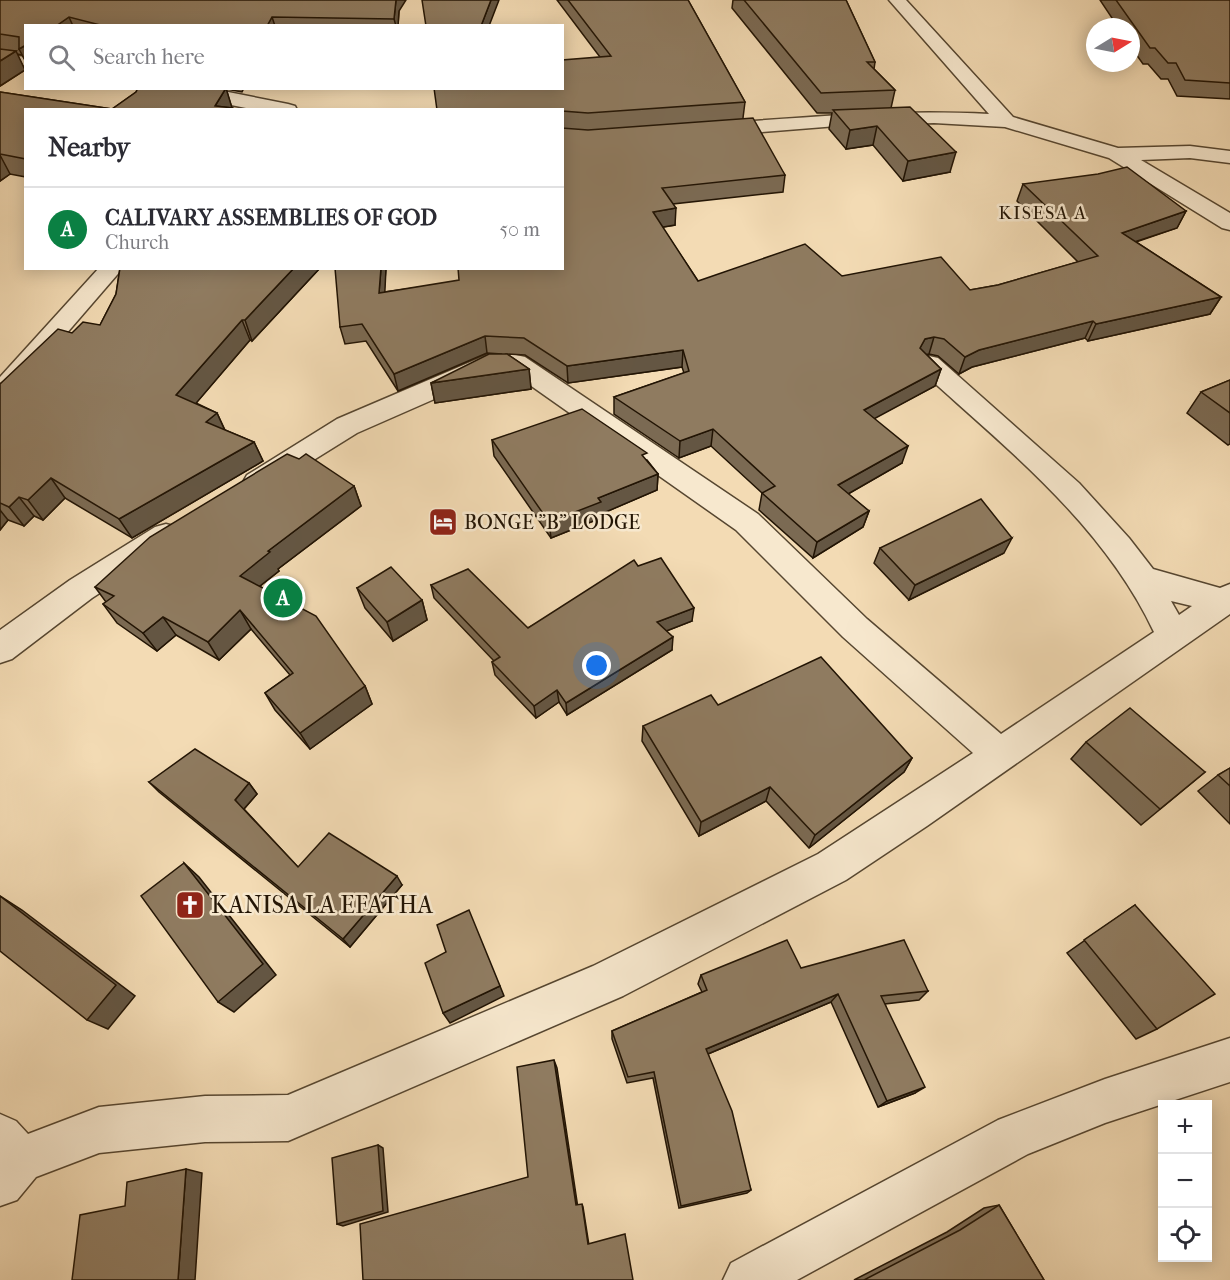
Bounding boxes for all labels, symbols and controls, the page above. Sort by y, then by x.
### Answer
north arrow [1086,18,1140,72]
search box [24,24,564,90]
icon: search [45,41,78,74]
text: Search here [93,44,205,70]
text: Nearby [48,132,130,163]
district label: KISESA A [999,203,1087,224]
text: CALIVARY ASSEMBLIES OF GOD [105,205,437,231]
text: A [61,218,74,241]
text: 50 m [499,218,540,241]
text: Church [105,231,169,254]
hotel icon: BONGE "B" LODGE [427,506,459,538]
place label: BONGE "B" LODGE [464,511,640,534]
pin: A [264,576,302,620]
your location [582,651,611,680]
church icon: KANISA LA EFATHA [174,889,206,921]
place label: KANISA LA EFATHA [211,891,434,919]
map controls [1158,1100,1212,1262]
button: + [1158,1100,1212,1154]
button: − [1158,1154,1212,1208]
button: locate [1158,1208,1212,1262]

